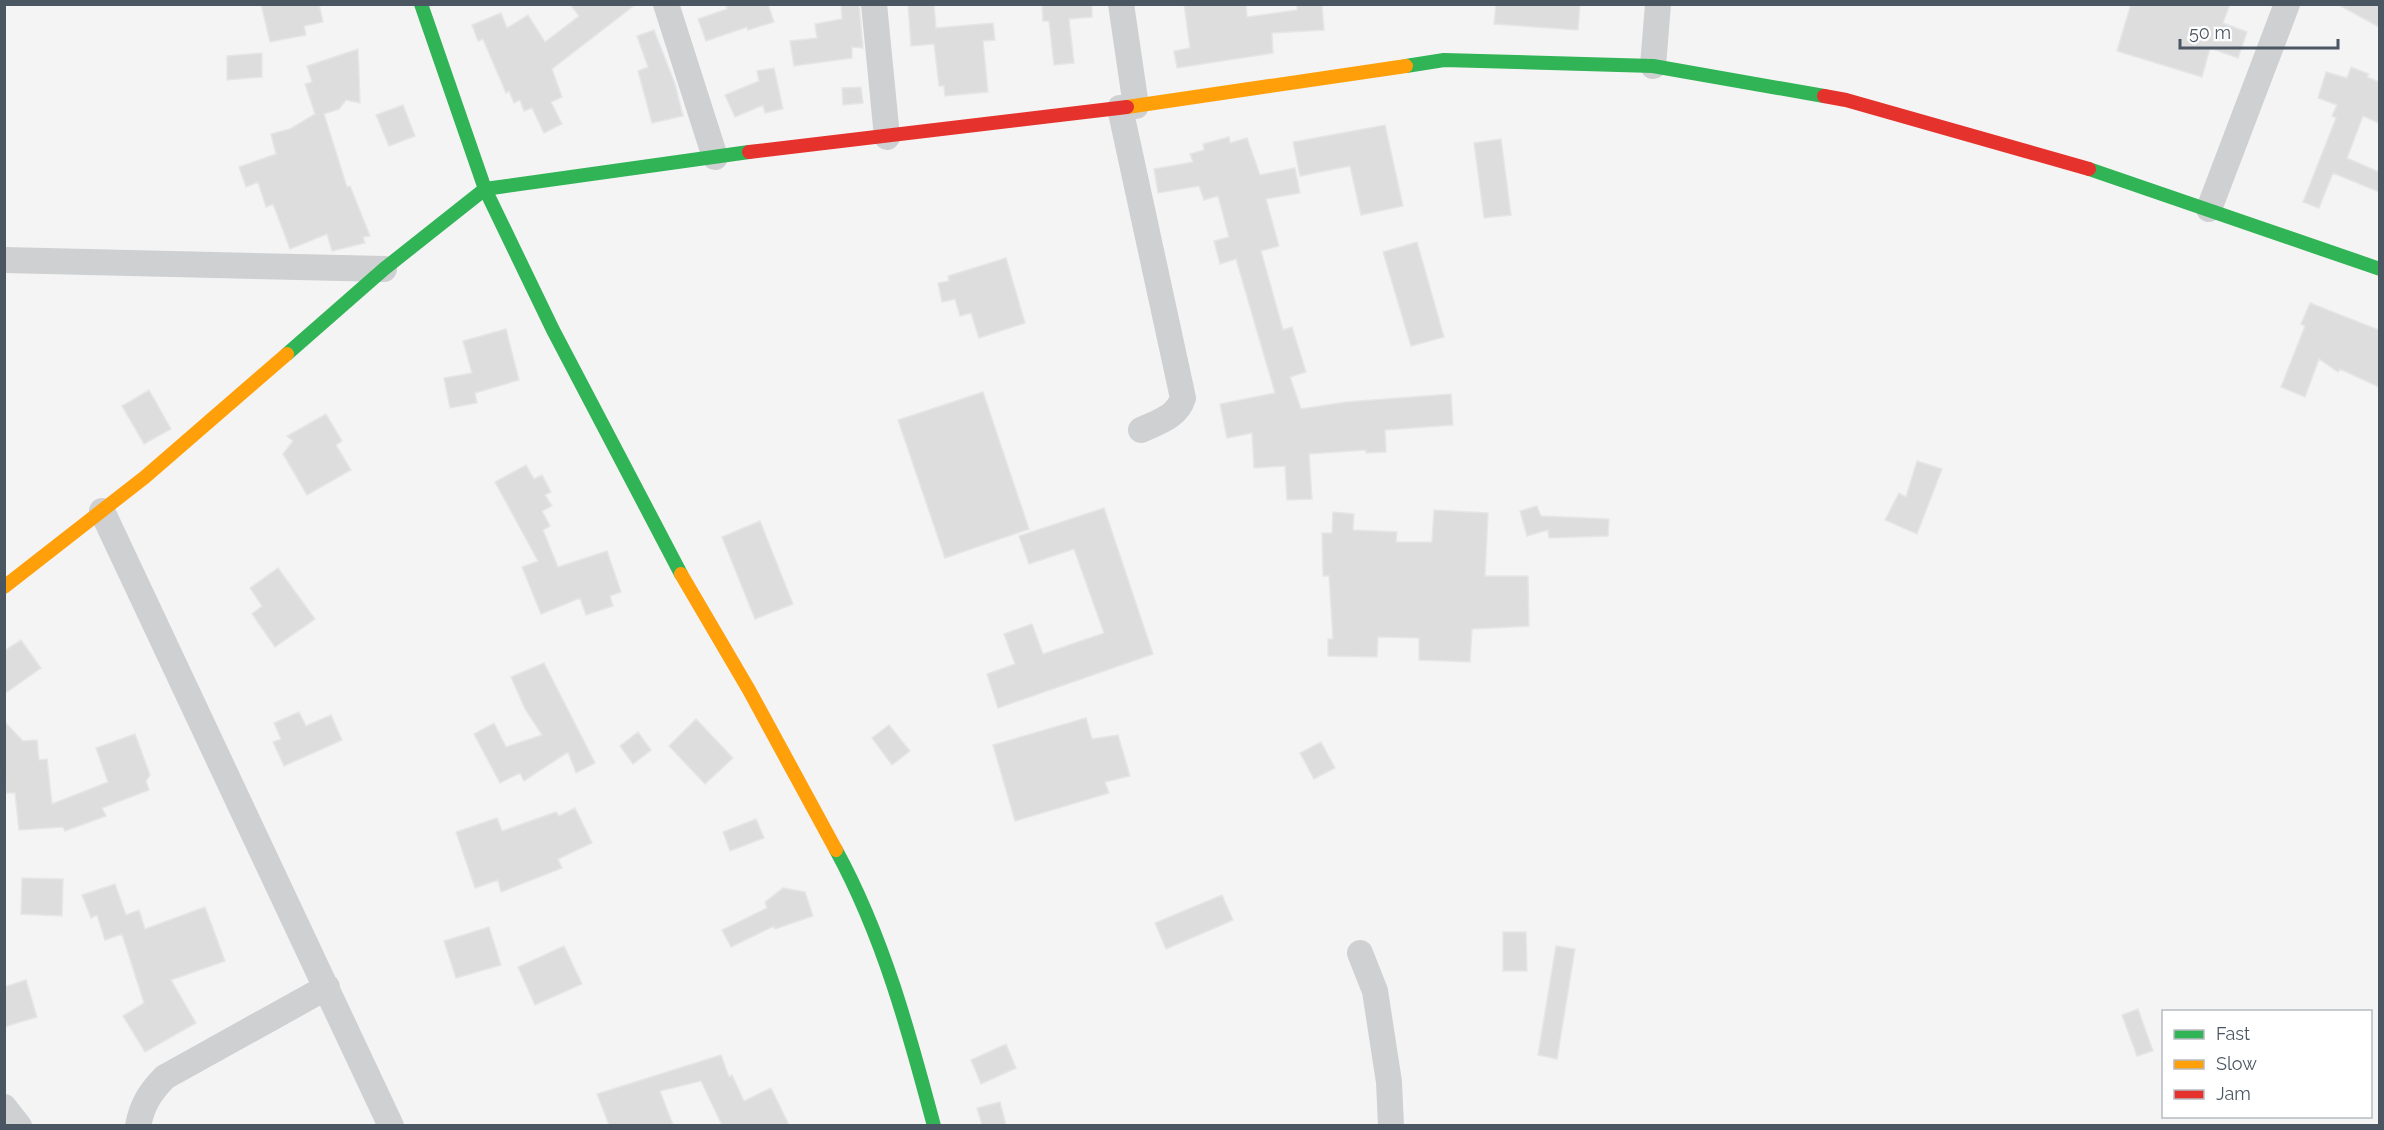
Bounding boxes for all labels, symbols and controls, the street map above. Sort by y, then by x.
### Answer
scale bar [2180,12,2338,50]
text: 50 m [2189,22,2231,43]
legend [2162,1010,2372,1118]
text: Fast [2216,1023,2250,1044]
text: Slow [2216,1053,2257,1074]
text: Jam [2216,1083,2251,1104]

